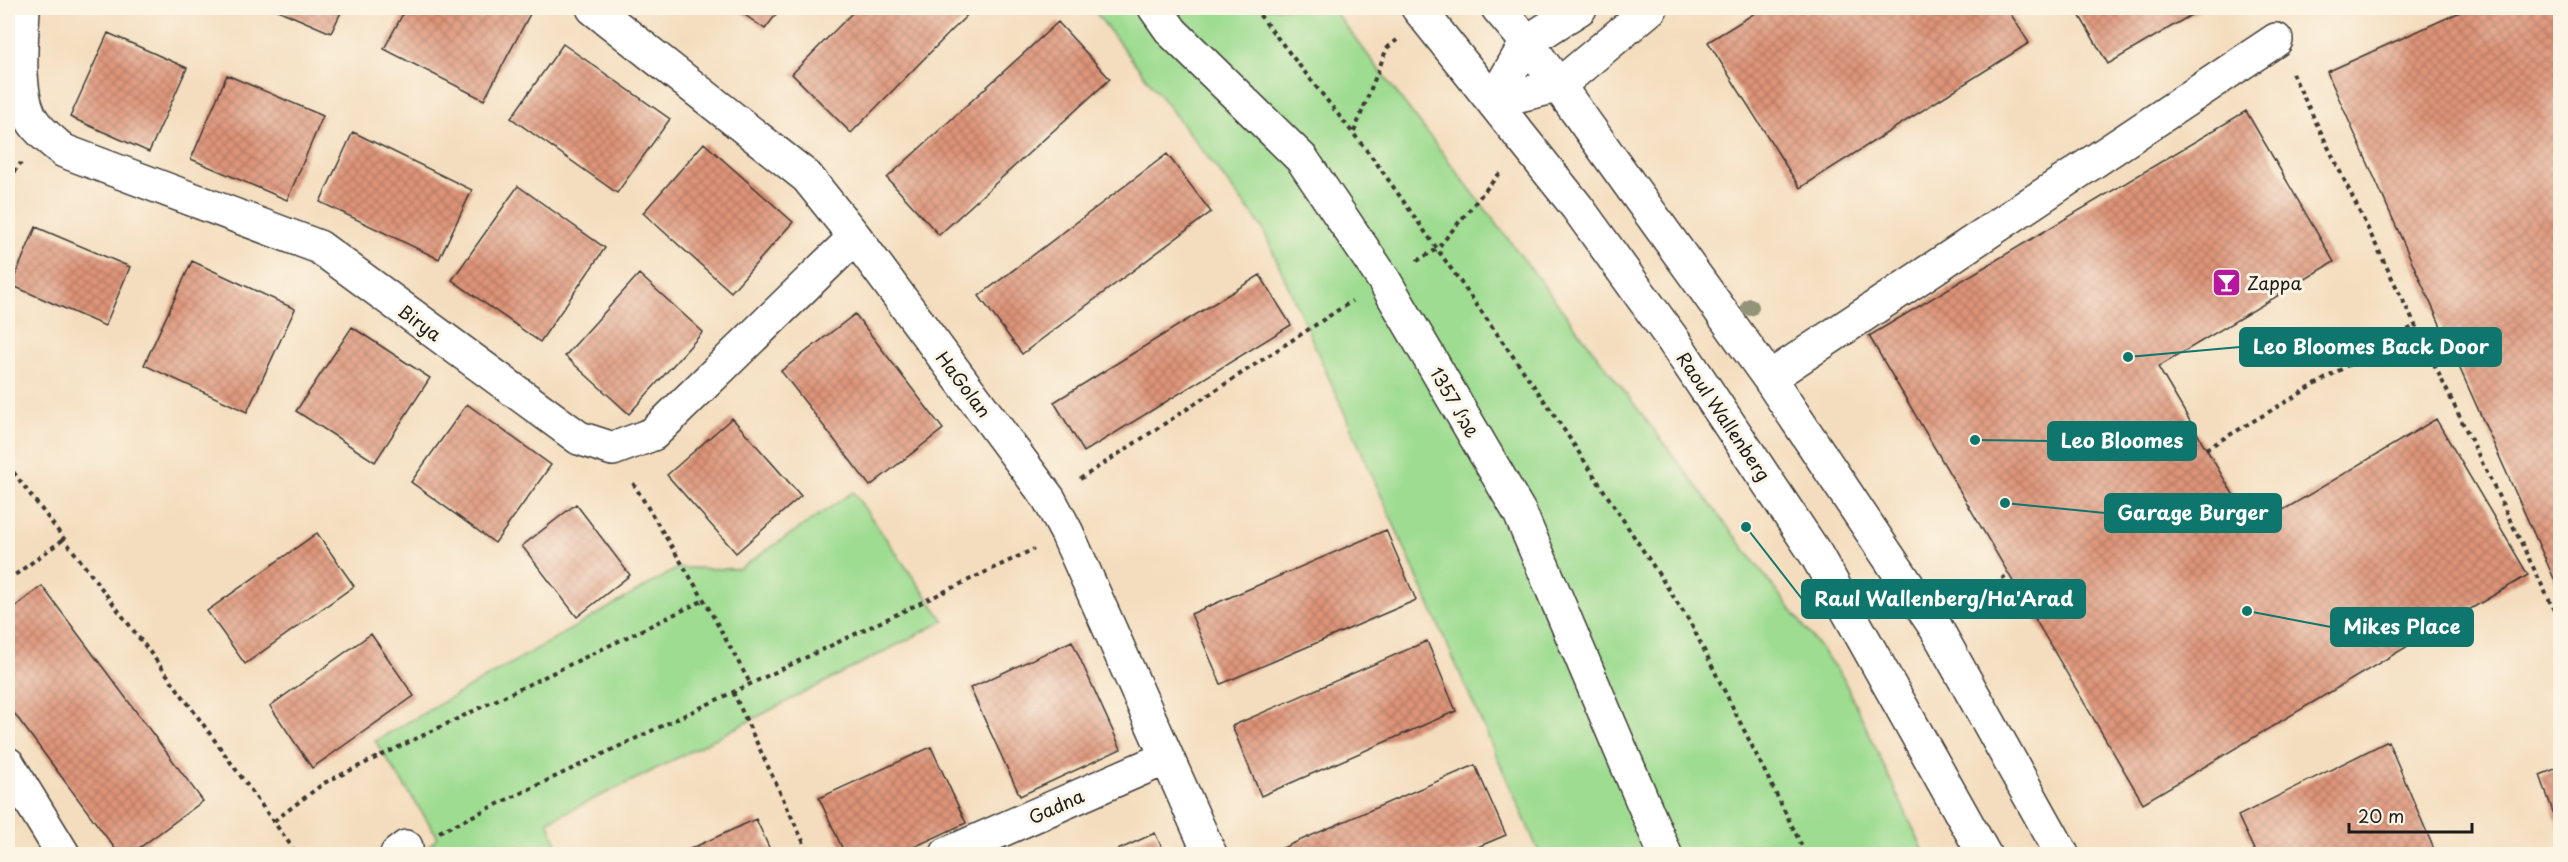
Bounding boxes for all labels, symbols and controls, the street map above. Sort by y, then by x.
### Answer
bar icon: Zappa [2210,266,2242,298]
place label: Zappa [2247,269,2302,296]
street label: Birya [393,297,448,347]
callout: Leo Bloomes Back Door [2240,328,2501,366]
text: Leo Bloomes Back Door [2253,331,2490,361]
street label: HaGolan [930,345,998,423]
street label: Raoul Wallenberg [1671,346,1777,486]
street label: שביל 1357 [1424,362,1486,442]
callout: Leo Bloomes [2048,422,2196,460]
text: Leo Bloomes [2061,425,2183,455]
callout: Garage Burger [2105,494,2281,532]
text: Garage Burger [2117,497,2269,527]
callout: Raul Wallenberg/Ha'Arad [1802,580,2085,618]
text: Raul Wallenberg/Ha'Arad [1815,583,2074,613]
callout: Mikes Place [2331,608,2473,646]
text: Mikes Place [2343,611,2461,641]
street label: Gadna [1024,782,1089,830]
scale bar [2349,796,2472,834]
text: 20 m [2358,802,2404,829]

